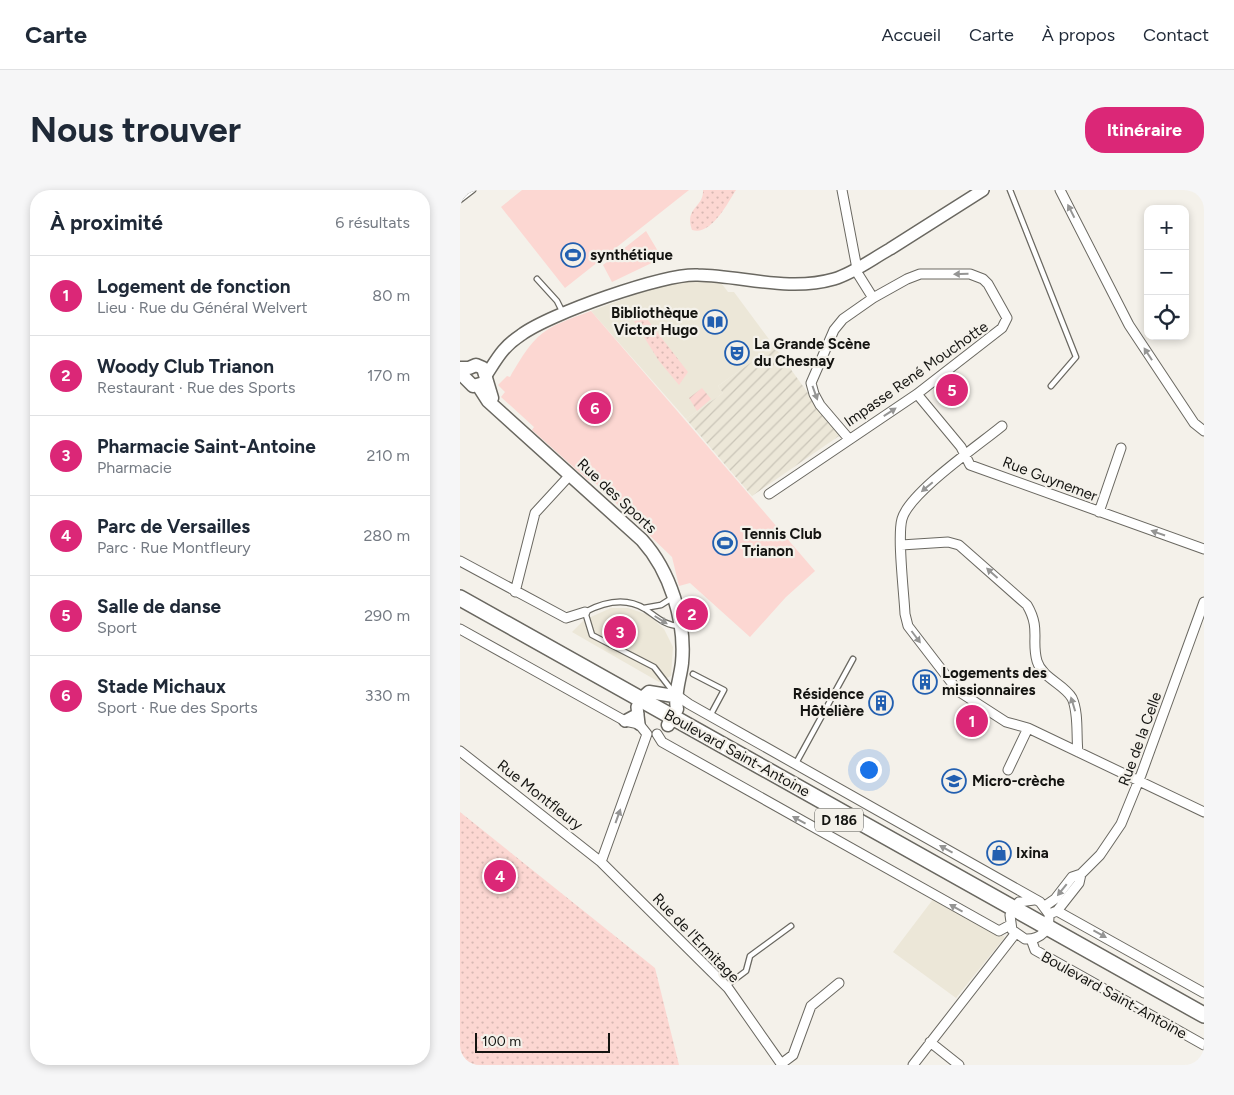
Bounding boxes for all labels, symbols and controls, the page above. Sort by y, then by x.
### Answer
text: Carte [25,20,87,49]
text: Accueil [881,24,941,46]
text: Carte [969,24,1014,46]
text: À propos [1042,24,1115,46]
text: Contact [1143,24,1209,46]
button: Itinéraire [1085,107,1204,153]
text: Nous trouver [30,109,241,151]
one-way arrow [1067,204,1075,218]
map controls [1144,205,1189,340]
button: + [1144,205,1189,250]
text: À proximité [50,210,163,235]
text: 6 résultats [335,213,410,232]
sports icon: synthétique [560,242,586,268]
place label: synthétique [590,246,673,264]
button: − [1144,250,1189,295]
one-way arrow [952,270,968,278]
text: Logement de fonction [97,275,290,298]
text: 1 [63,286,69,305]
text: 80 m [372,286,410,305]
button: locate [1144,295,1189,340]
text: Lieu · Rue du Général Welvert [97,298,307,317]
place label: Bibliothèque Victor Hugo [611,304,699,339]
library icon: Bibliothèque Victor Hugo [702,309,728,335]
street label: Impasse René Mouchotte [841,317,991,431]
place label: La Grande Scène du Chesnay [754,335,871,370]
theatre icon: La Grande Scène du Chesnay [724,340,750,366]
one-way arrow [1143,347,1153,361]
text: Woody Club Trianon [97,355,274,378]
text: 2 [61,366,71,385]
text: 170 m [367,366,410,385]
pin: 5 [936,371,968,409]
text: Restaurant · Rue des Sports [97,378,295,397]
one-way arrow [811,386,819,401]
pin: 6 [579,389,611,427]
one-way arrow [883,407,896,417]
text: Pharmacie Saint-Antoine [97,435,316,458]
text: 3 [62,446,70,465]
text: 210 m [367,446,410,465]
street label: Rue Guynemer [1000,453,1100,505]
street label: Rue des Sports [574,455,660,537]
text: Pharmacie [97,458,172,477]
one-way arrow [921,482,934,493]
text: Parc de Versailles [97,515,250,538]
place label: Tennis Club Trianon [742,525,822,560]
text: 4 [61,526,71,545]
text: 280 m [363,526,410,545]
one-way arrow [1150,529,1165,537]
sports icon: Tennis Club Trianon [712,530,738,556]
text: Parc · Rue Montfleury [97,538,251,557]
one-way arrow [986,568,999,579]
text: Salle de danse [97,595,221,618]
pin: 2 [676,595,708,633]
text: 5 [61,606,71,625]
text: 290 m [364,606,410,625]
pin: 3 [604,613,636,651]
one-way arrow [654,615,667,625]
text: Sport [97,618,137,637]
one-way arrow [911,630,921,644]
place label: Logements des missionnaires [942,664,1047,699]
building icon: Logements des missionnaires [912,669,938,695]
text: Stade Michaux [97,675,226,698]
place label: Résidence Hôtelière [793,685,865,720]
text: 6 [61,686,71,705]
text: 330 m [365,686,410,705]
building icon: Résidence Hôtelière [868,690,894,716]
street label: Rue de la Celle [1115,690,1165,788]
one-way arrow [1068,696,1076,711]
text: Sport · Rue des Sports [97,698,258,717]
pin: 1 [956,702,988,740]
street label: Boulevard Saint-Antoine [661,705,813,801]
street label: Rue Montfleury [494,756,586,834]
your location [856,757,882,783]
school or university icon: Micro-crèche [941,768,967,794]
place label: Micro-crèche [972,772,1065,790]
one-way arrow [614,808,622,823]
road number: D 186 [815,808,863,832]
one-way arrow [792,816,807,824]
shop icon: Ixina [986,840,1012,866]
place label: Ixina [1016,844,1049,862]
one-way arrow [939,845,954,853]
pin: 4 [484,857,516,895]
one-way arrow [1057,883,1068,896]
street label: Rue de l'Ermitage [649,890,743,986]
one-way arrow [949,904,964,912]
one-way arrow [1093,930,1106,939]
street label: Boulevard Saint-Antoine [1038,947,1190,1043]
scale bar [475,1030,610,1053]
text: 100 m [482,1033,521,1050]

